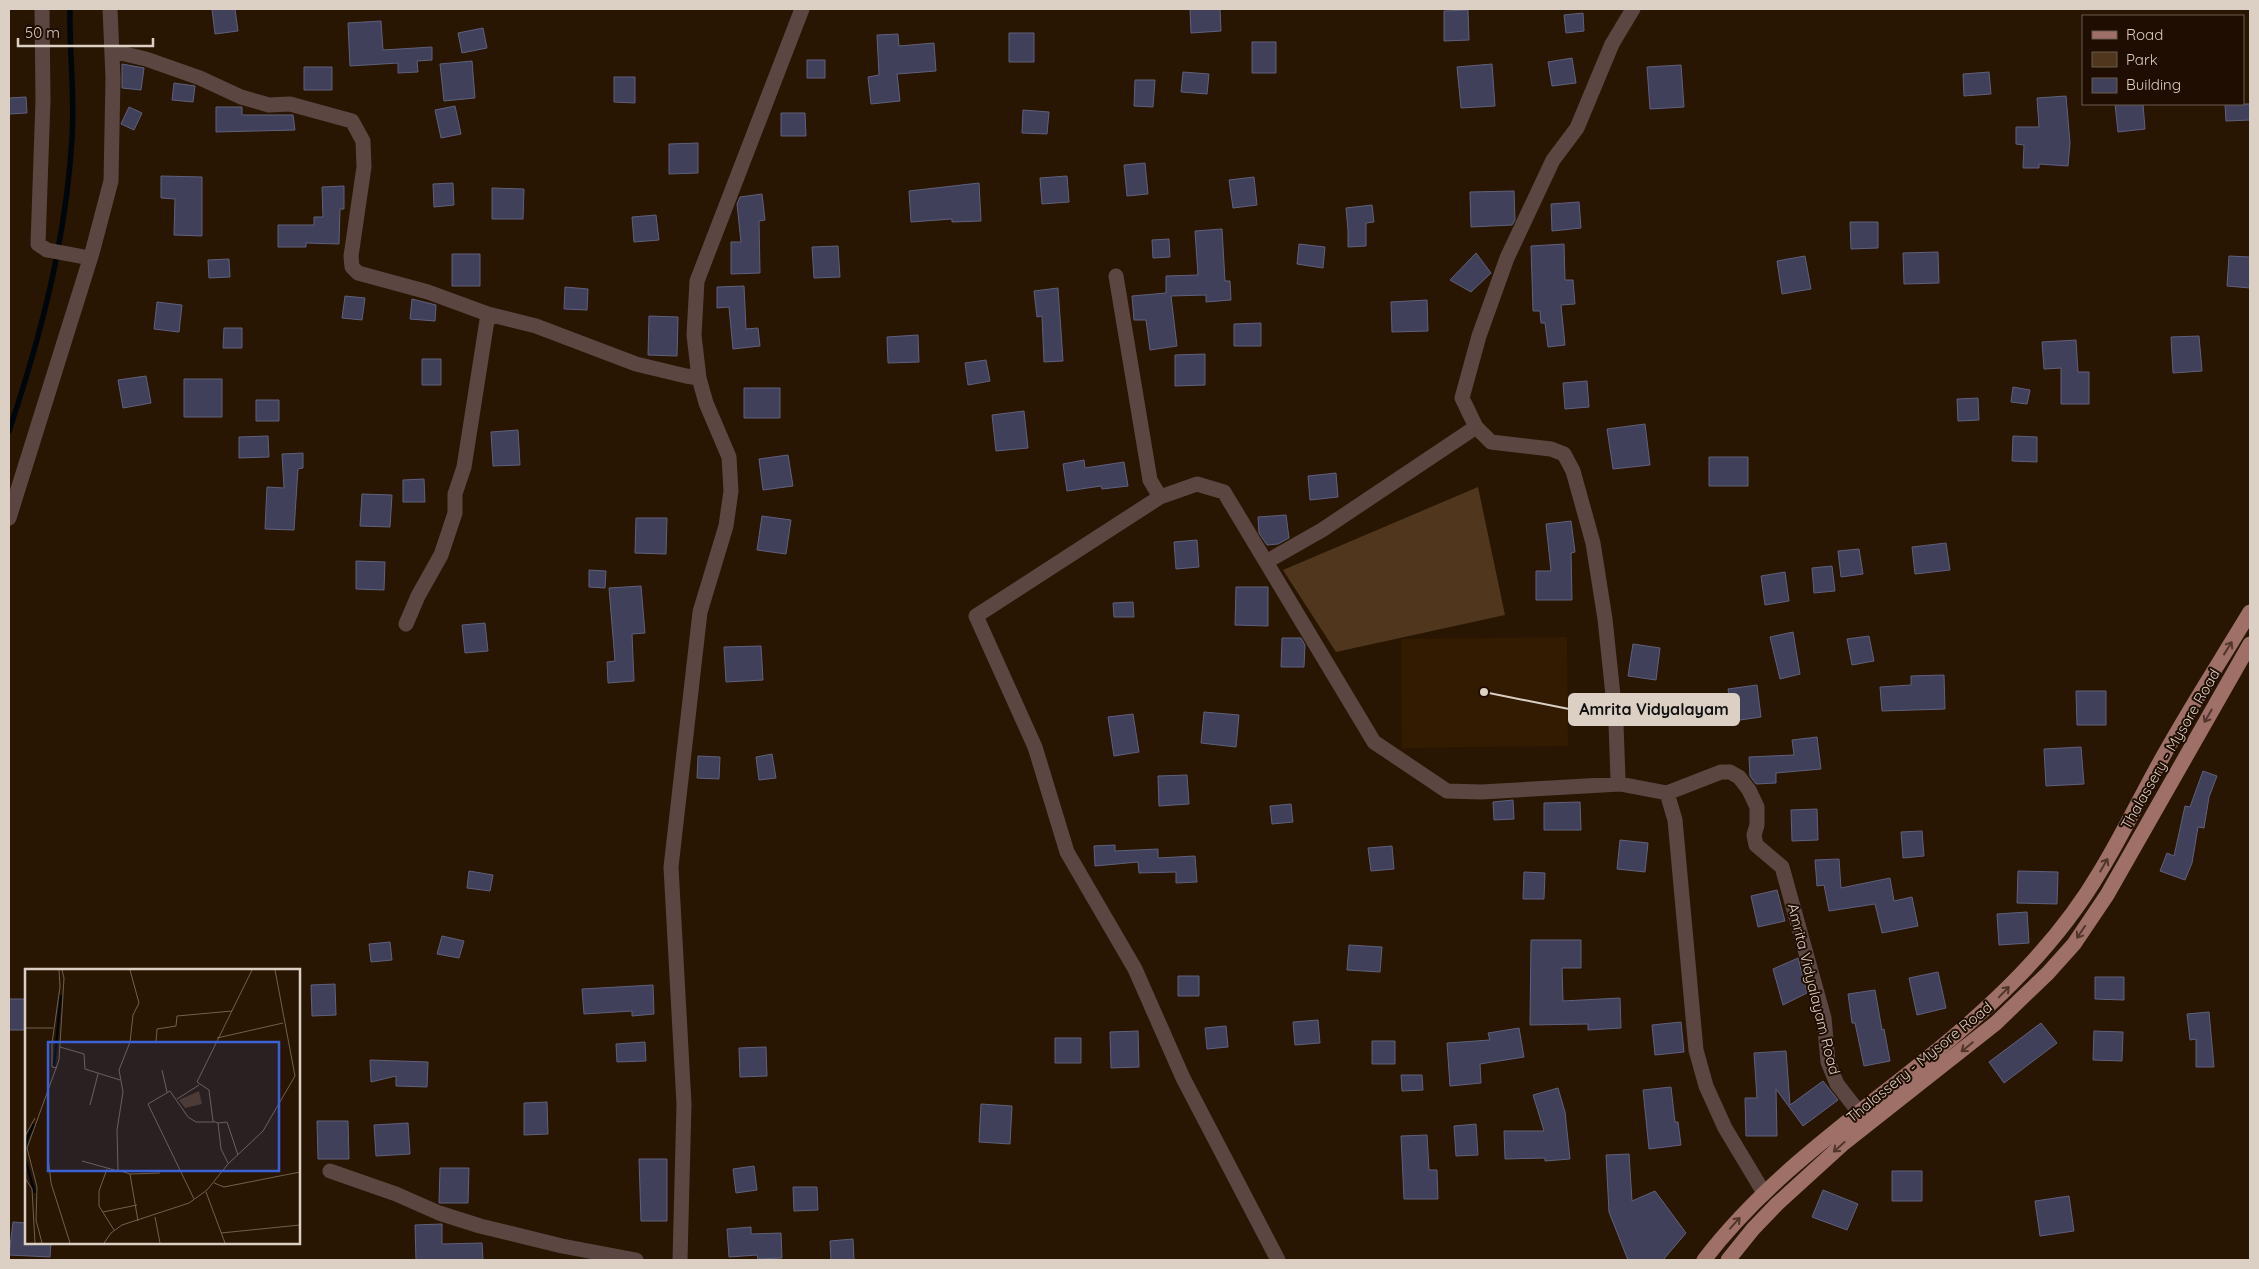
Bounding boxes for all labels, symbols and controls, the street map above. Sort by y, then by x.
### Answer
scale bar [18,15,152,47]
legend [2082,15,2244,105]
text: 50 m [25,23,60,42]
text: Road [2126,25,2163,44]
text: Park [2126,50,2158,69]
text: Building [2126,75,2181,94]
one-way arrow [2224,641,2234,655]
street label: Thalassery - Mysore Road [2116,665,2224,833]
callout: Amrita Vidyalayam [1569,694,1739,725]
text: Amrita Vidyalayam [1579,699,1729,719]
one-way arrow [2202,709,2212,723]
one-way arrow [2100,858,2110,872]
street label: Amrita Vidyalayam Road [1784,901,1844,1077]
one-way arrow [2076,925,2087,939]
inset map [25,969,300,1244]
one-way arrow [1998,986,2010,998]
street label: Thalassery - Mysore Road [1842,997,1996,1127]
one-way arrow [1961,1041,1974,1052]
one-way arrow [1833,1141,1846,1153]
one-way arrow [1729,1217,1741,1230]

